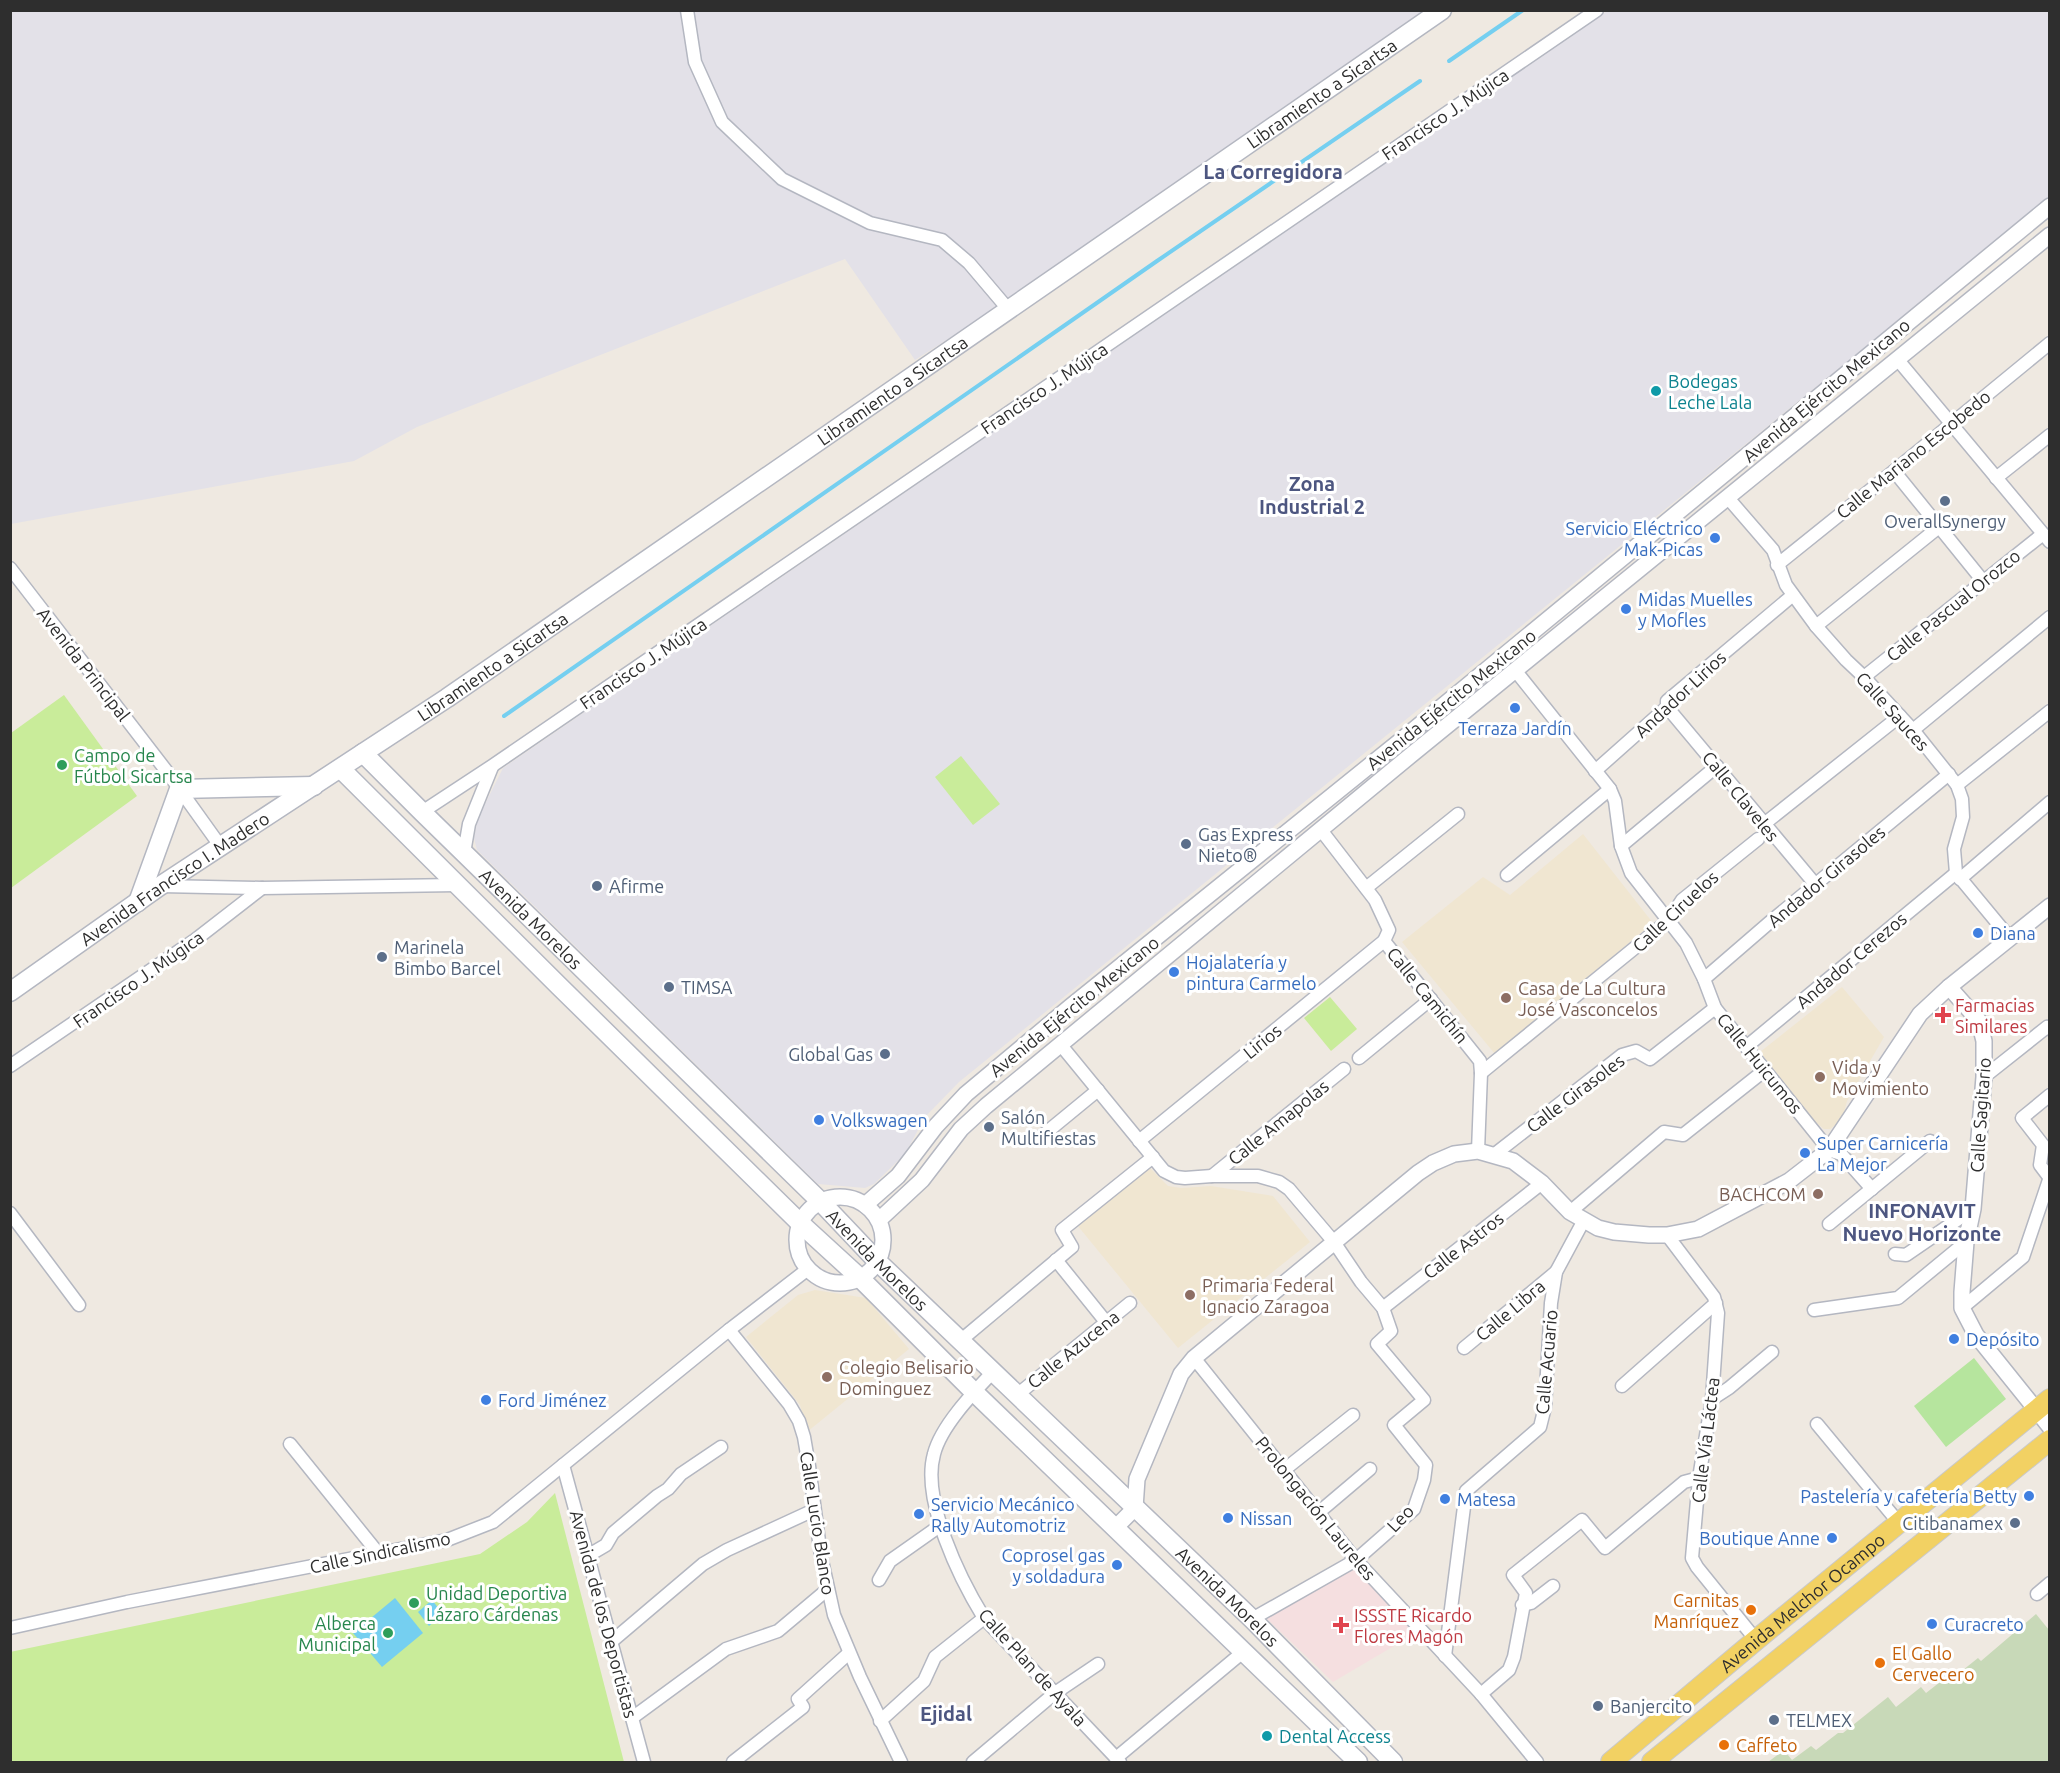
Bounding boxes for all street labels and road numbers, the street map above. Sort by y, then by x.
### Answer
street label: Libramiento a Sicartsa [1243,35,1400,152]
street label: Francisco J. Mújica [1378,64,1512,164]
street label: Avenida Ejército Mexicano [1738,314,1914,466]
street label: Libramiento a Sicartsa [813,331,971,449]
street label: Francisco J. Mújica [977,338,1111,438]
street label: Calle Mariano Escobedo [1832,386,1994,522]
street label: Calle Pascual Orozco [1882,545,2024,665]
street label: Avenida Principal [34,603,135,725]
street label: Libramiento a Sicartsa [413,608,571,725]
street label: Francisco J. Mújica [576,613,710,713]
street label: Avenida Ejército Mexicano [1362,625,1540,773]
street label: Andador Lirios [1630,647,1730,741]
street label: Calle Sauces [1852,668,1934,755]
street label: Calle Claveles [1699,747,1783,845]
street label: Avenida Francisco I. Madero [76,807,273,949]
street label: Andador Girasoles [1763,821,1889,931]
street label: Avenida Morelos [476,864,586,973]
street label: Calle Ciruelos [1628,866,1722,956]
street label: Andador Cerezos [1792,908,1910,1012]
street label: Francisco J. Múgica [69,926,207,1032]
street label: Avenida Ejército Mexicano [985,932,1163,1080]
street label: Calle Camichín [1383,943,1473,1047]
street label: Calle Huicumos [1713,1009,1807,1117]
street label: Lirios [1239,1020,1285,1062]
street label: Calle Girasoles [1522,1050,1628,1136]
street label: Calle Sagitario [1966,1057,1994,1173]
street label: Calle Amapolas [1224,1075,1332,1169]
street label: Avenida Morelos [823,1205,932,1314]
street label: Calle Astros [1419,1208,1507,1282]
street label: Calle Libra [1471,1275,1549,1345]
street label: Calle Azucena [1023,1306,1123,1392]
street label: Calle Acuario [1531,1309,1561,1415]
street label: Calle Vía Láctea [1687,1376,1723,1504]
street label: Prolongación Laureles [1252,1432,1380,1584]
street label: Calle Lucio Blanco [797,1450,839,1596]
street label: Leo [1383,1500,1417,1536]
street label: Avenida de los Deportistas [567,1508,641,1720]
street label: Calle Sindicalismo [308,1527,452,1577]
street label: Avenida Melchor Ocampo [1716,1529,1889,1676]
street label: Avenida Morelos [1172,1542,1283,1651]
street label: Calle Plan de Ayala [975,1604,1091,1730]

